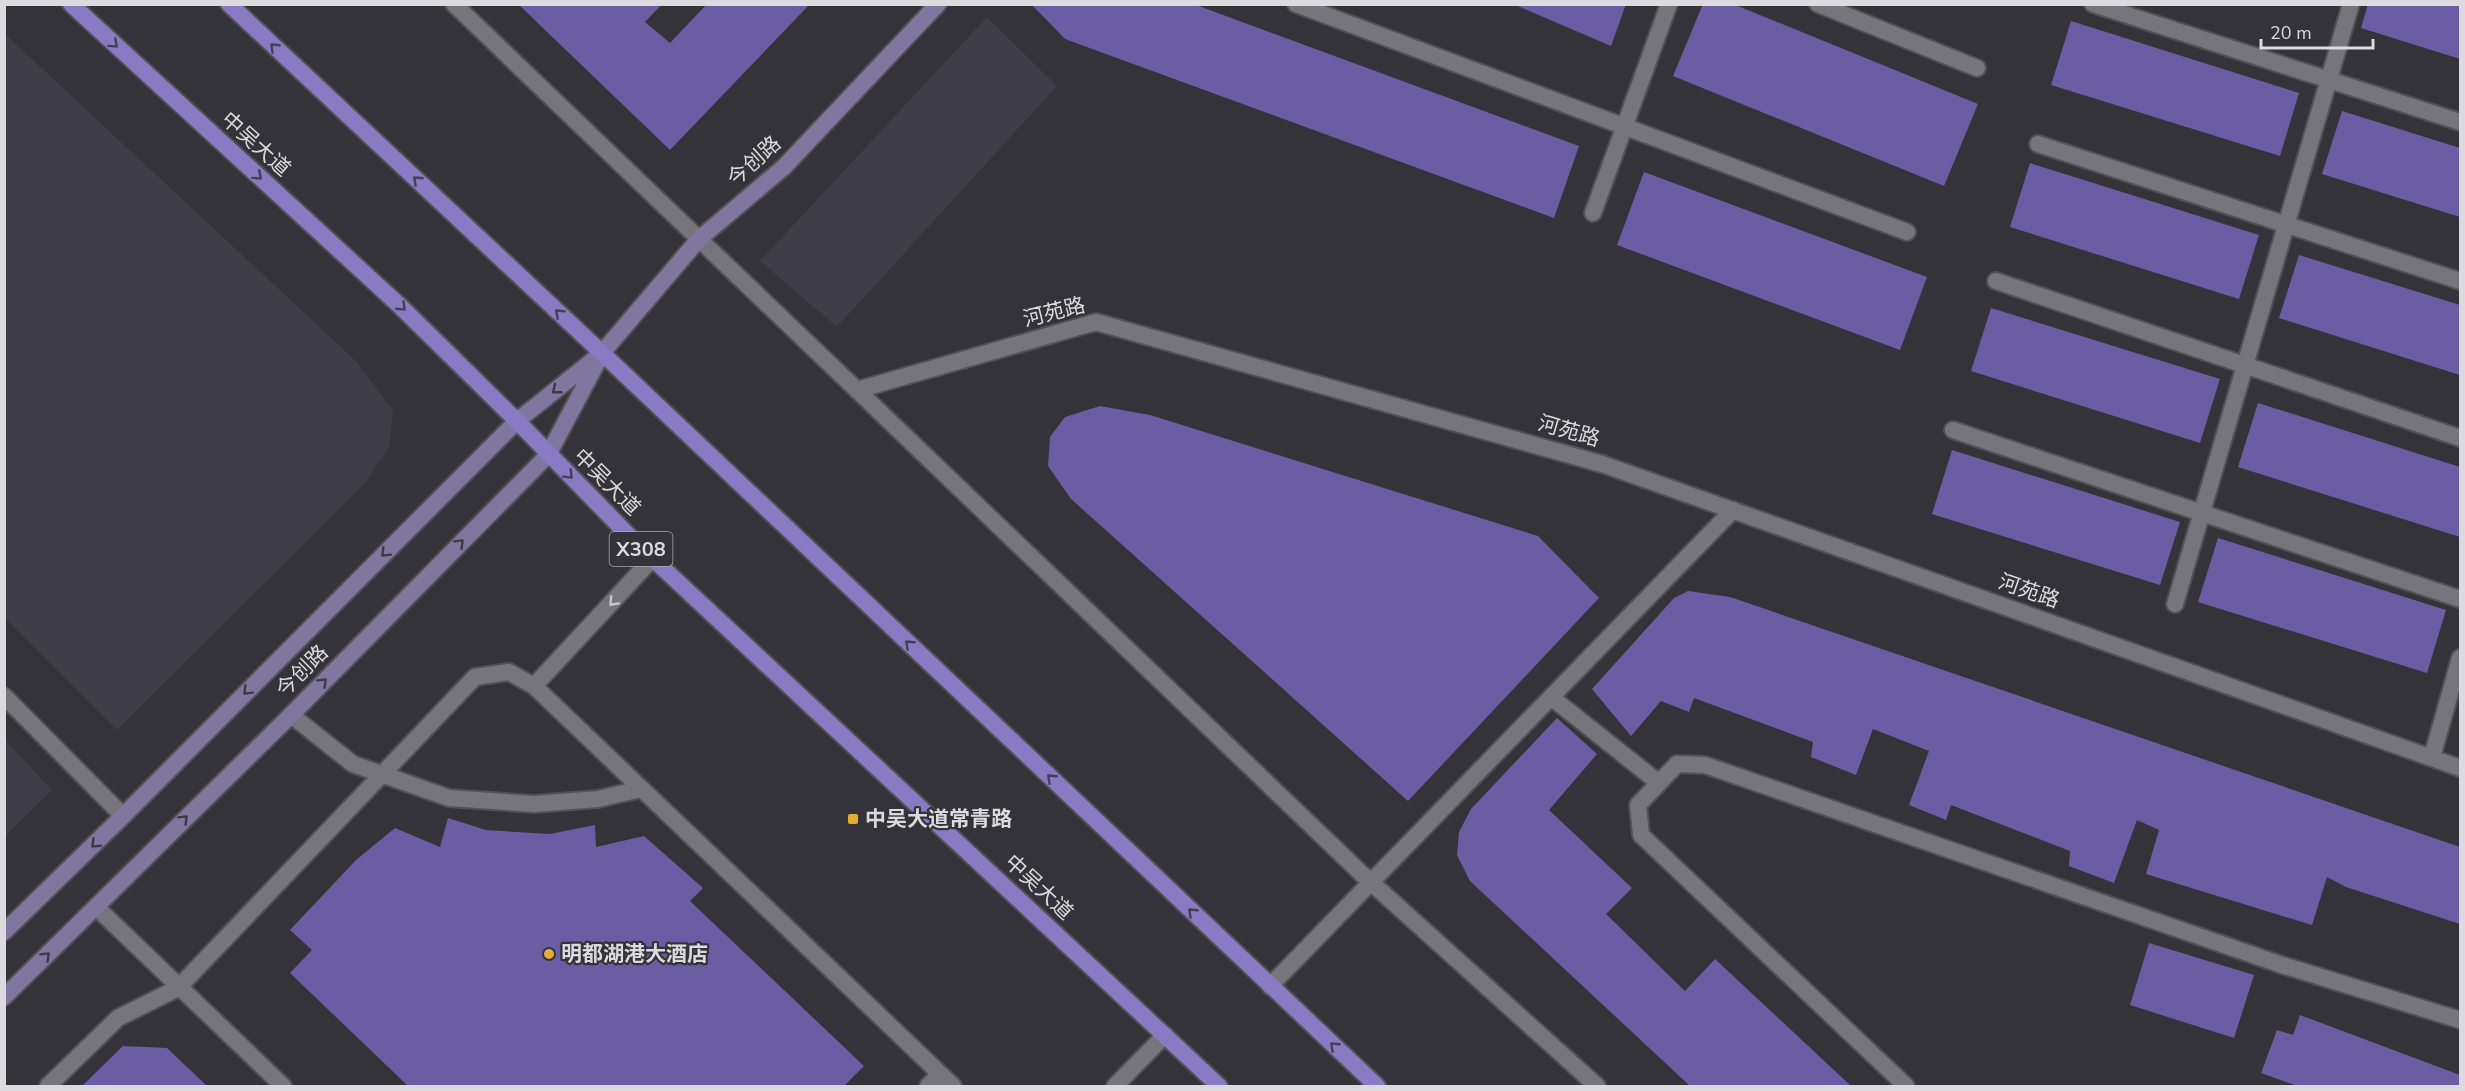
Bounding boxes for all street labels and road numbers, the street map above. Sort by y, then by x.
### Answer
street label: 中吴大道 [215,105,297,183]
street label: 今创路 [721,130,787,192]
street label: 河苑路 [1020,291,1088,333]
street label: 河苑路 [1535,409,1603,453]
street label: 中吴大道 [567,442,647,522]
road number: X308 [610,532,672,566]
street label: 河苑路 [1995,568,2063,614]
street label: 今创路 [270,639,334,703]
street label: 中吴大道 [999,848,1079,926]

